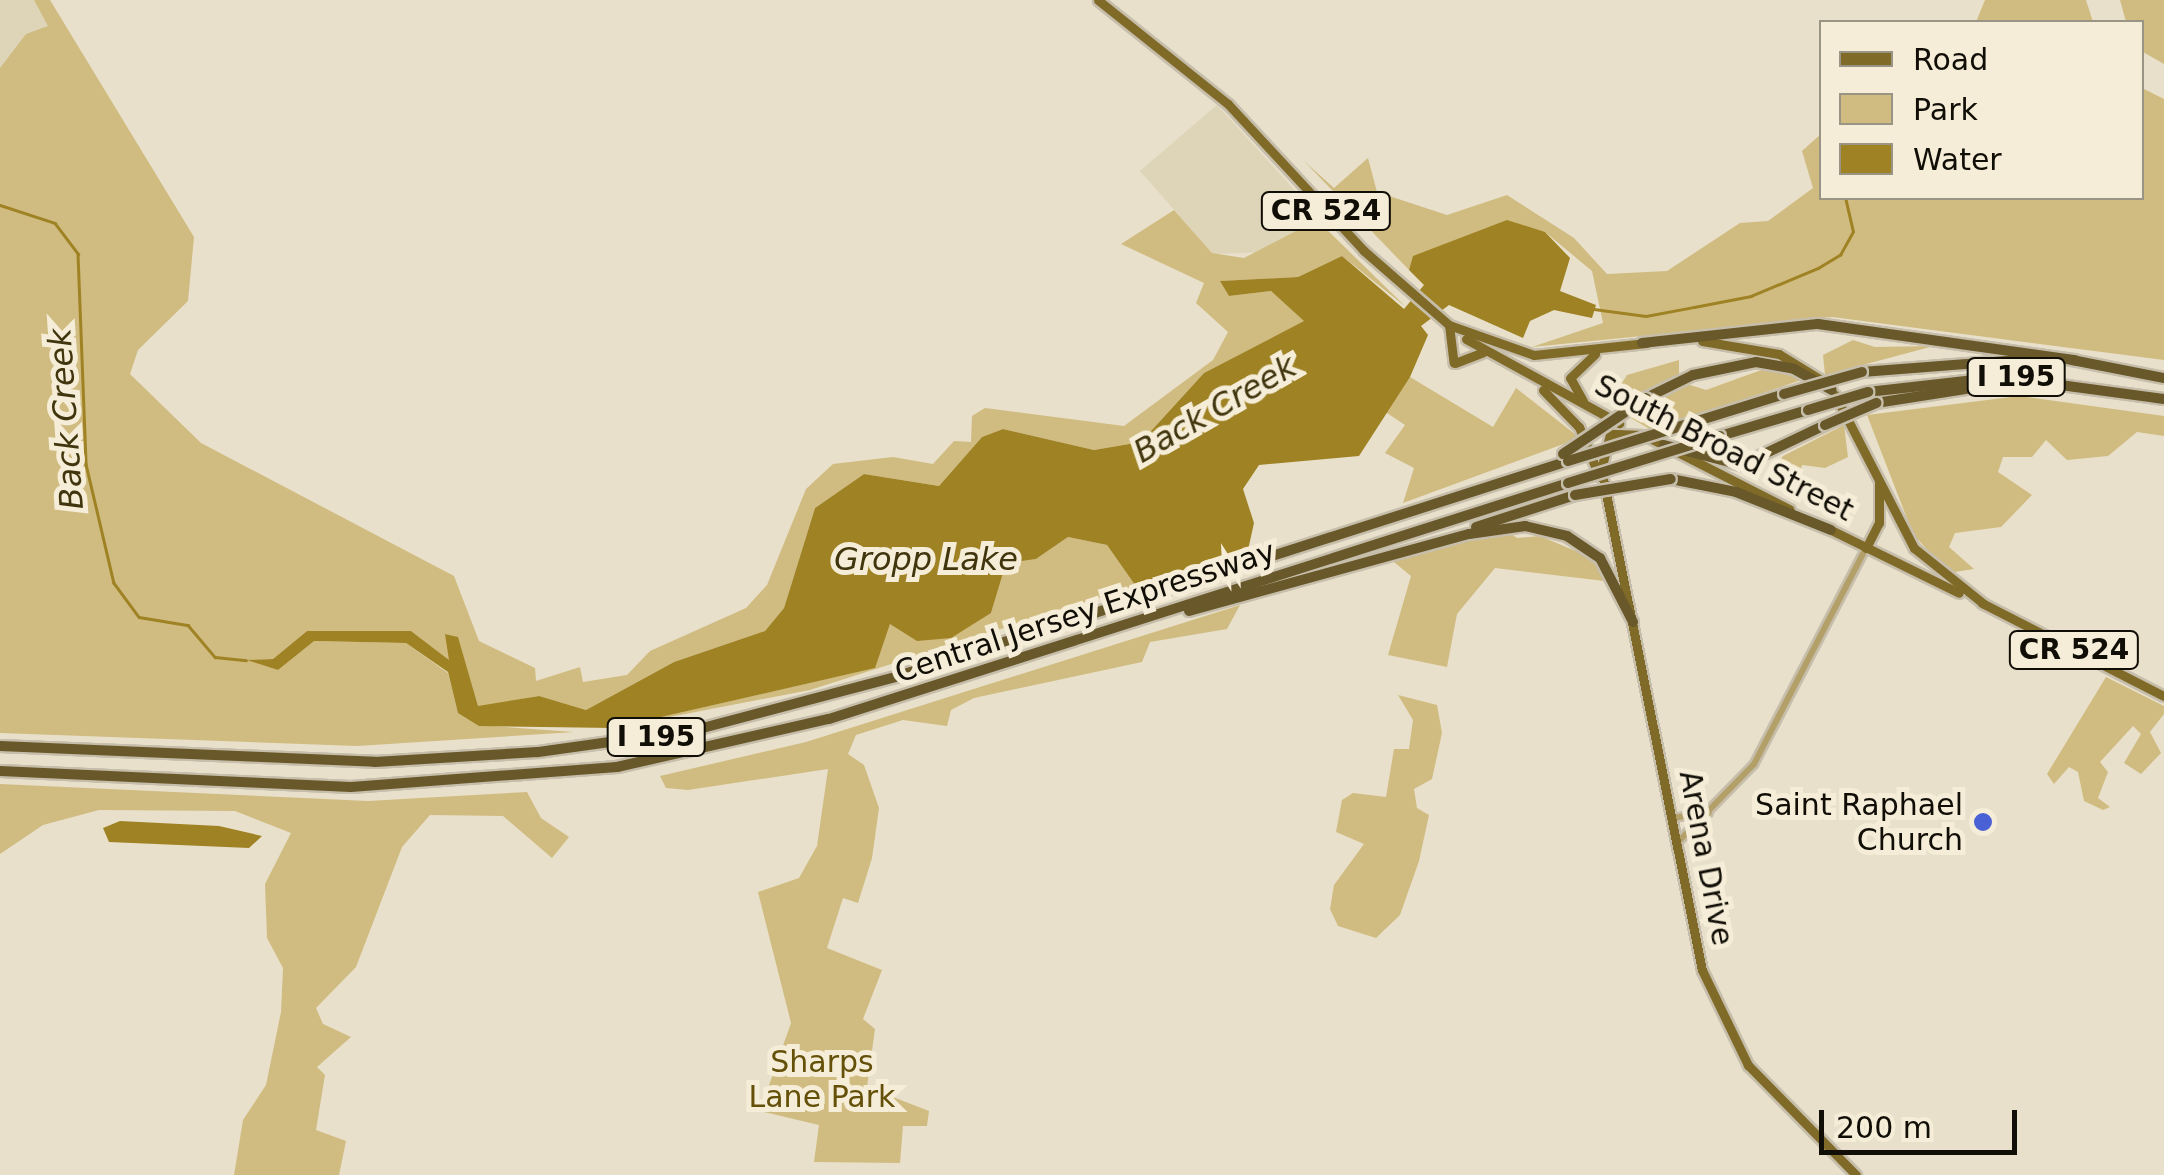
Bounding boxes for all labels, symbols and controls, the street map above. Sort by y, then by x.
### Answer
legend [1819,20,2144,200]
text: Road [1913,42,1988,77]
text: Park [1913,92,1978,127]
text: Water [1913,142,2002,177]
road number: CR 524 [1258,188,1394,234]
water label: Back Creek [41,327,91,511]
water label: Back Creek [1127,347,1303,471]
road number: I 195 [1966,354,2066,400]
street label: South Broad Street [1589,367,1859,529]
street label: Central Jersey Expressway [890,533,1280,691]
water label: Gropp Lake [834,540,1018,578]
road number: CR 524 [2006,627,2142,673]
road number: I 195 [606,714,706,760]
street label: Arena Drive [1671,767,1741,949]
place label: Saint Raphael Church [1755,787,1963,858]
marker: Saint Raphael Church [1972,811,1994,833]
park label: Sharps Lane Park [749,1044,895,1114]
scale bar [1824,1090,2022,1152]
text: 200 m [1836,1110,1932,1145]

